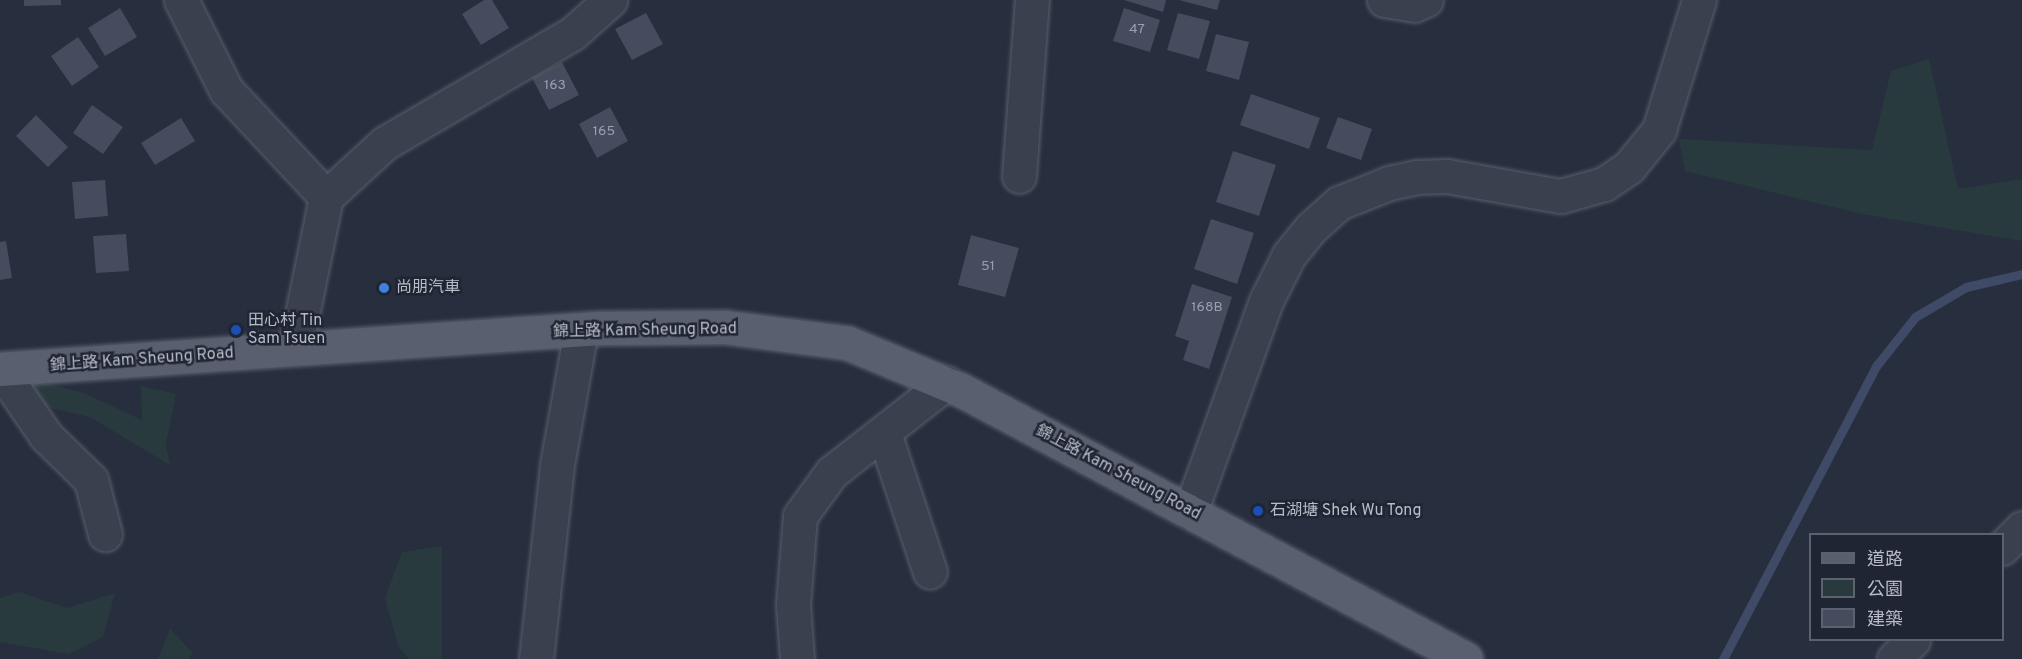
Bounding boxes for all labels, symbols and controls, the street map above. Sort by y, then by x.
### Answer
house number: 47 [1129,22,1145,38]
house number: 163 [544,78,566,94]
house number: 165 [593,124,615,140]
house number: 51 [981,259,995,275]
place label: 尚朋汽車 [396,278,460,298]
marker: 尚朋汽車 [377,281,391,295]
house number: 168B [1191,300,1223,316]
place label: 田心村 Tin Sam Tsuen [248,311,326,349]
street label: 錦上路 Kam Sheung Road [553,320,737,342]
marker: 田心村 Tin Sam Tsuen [229,323,243,337]
street label: 錦上路 Kam Sheung Road [50,344,234,376]
street label: 錦上路 Kam Sheung Road [1032,421,1204,525]
place label: 石湖塘 Shek Wu Tong [1270,501,1423,521]
marker: 石湖塘 Shek Wu Tong [1251,504,1265,518]
legend [1809,533,2004,641]
text: 道路 [1867,549,1903,572]
text: 公園 [1867,579,1903,602]
text: 建築 [1867,609,1903,632]

